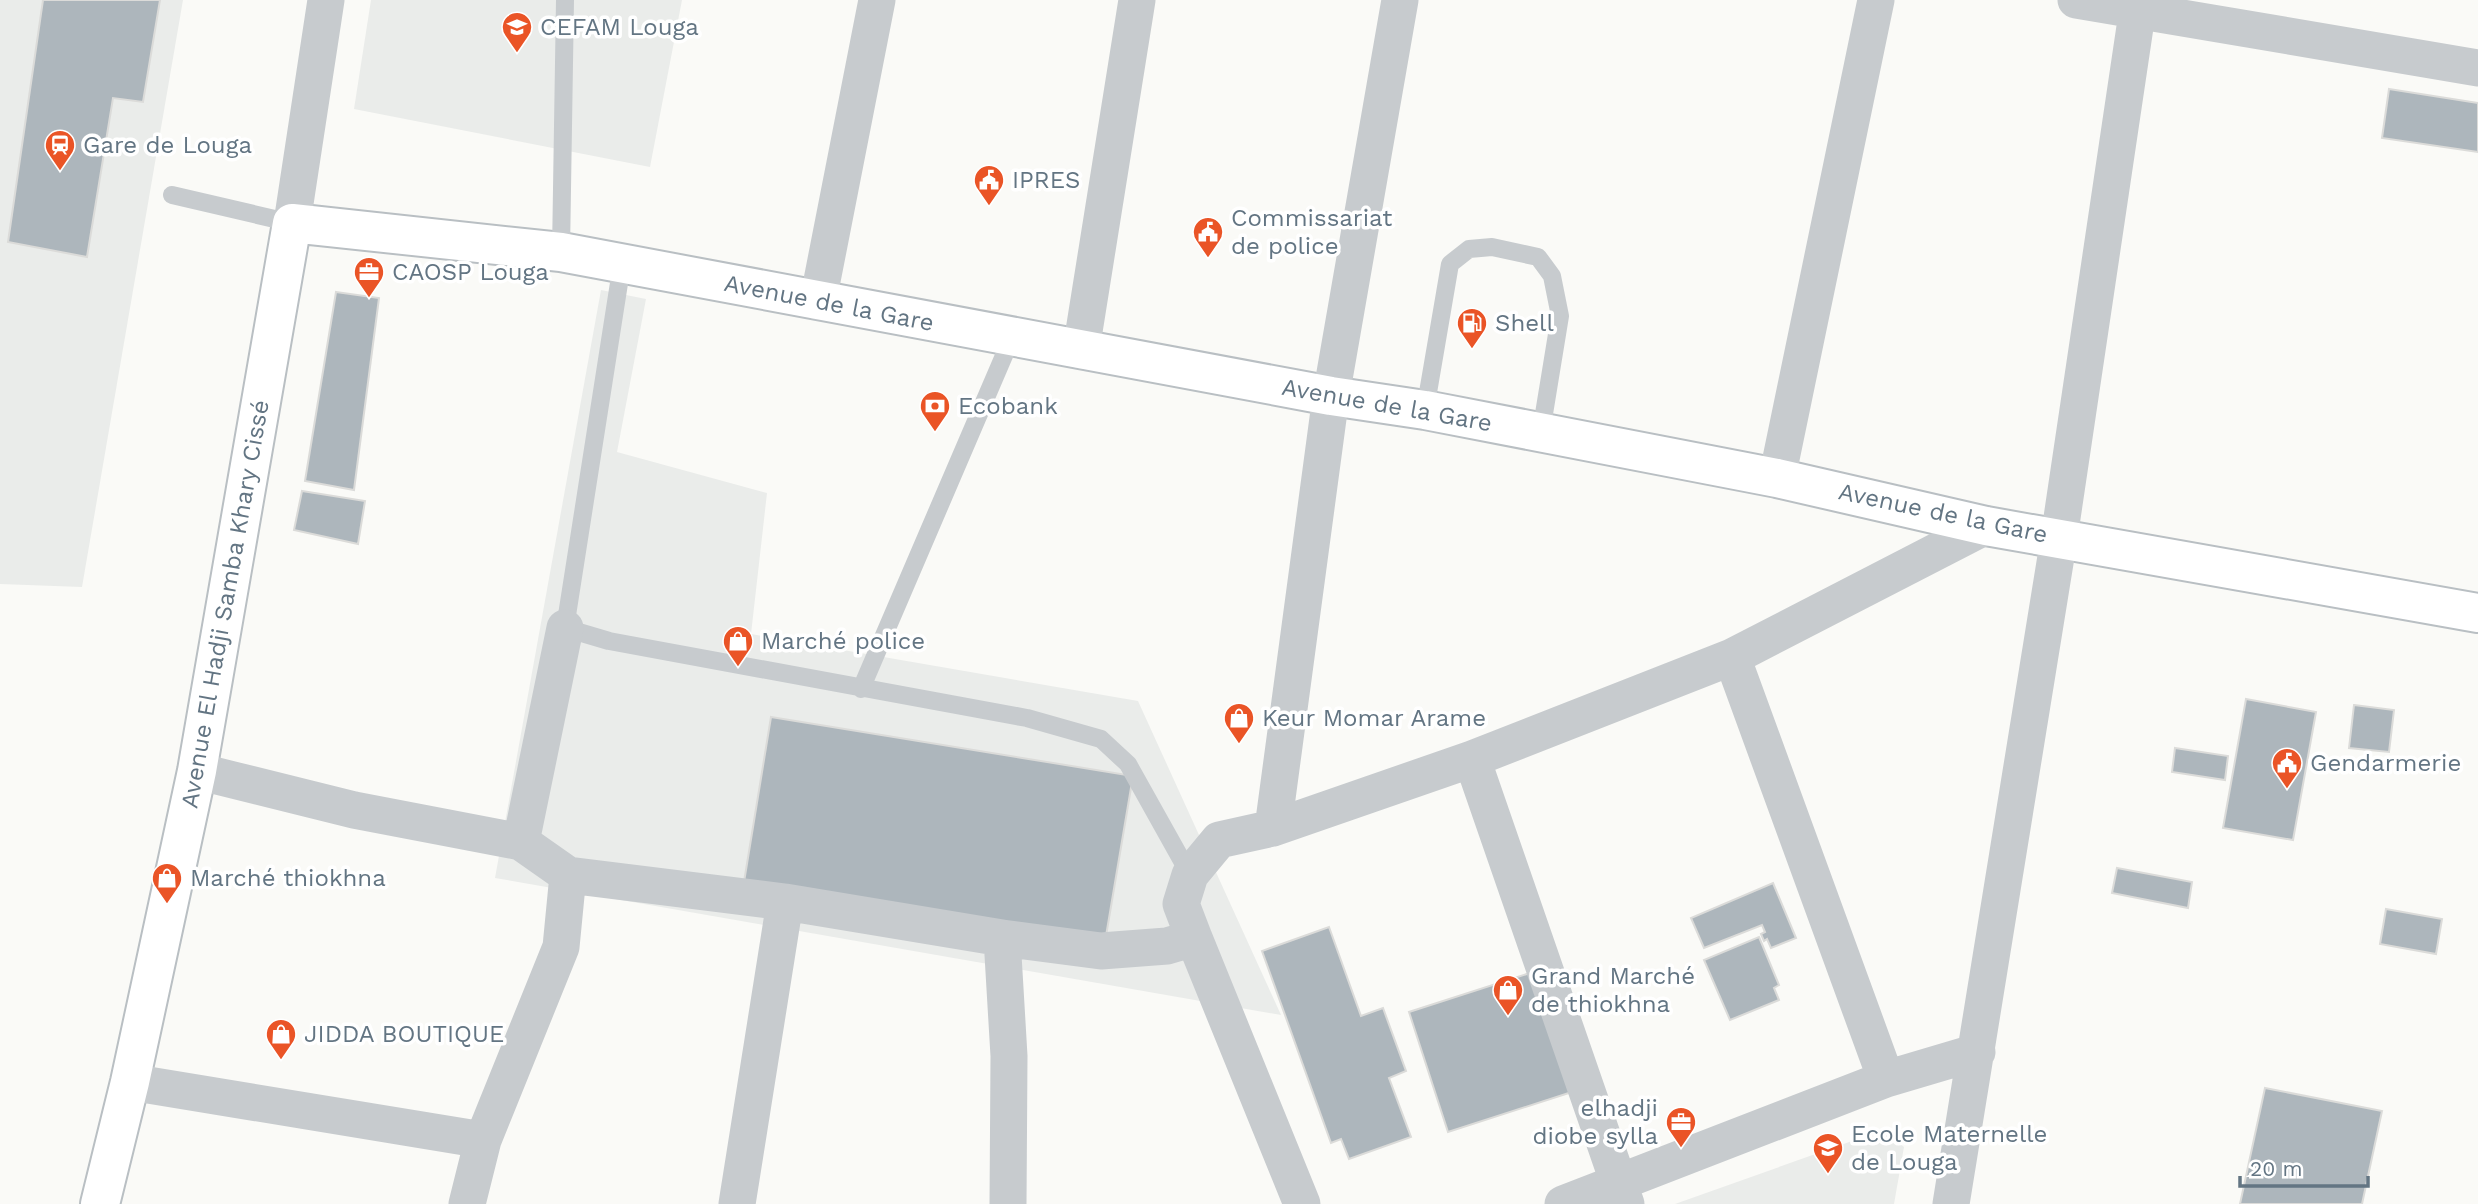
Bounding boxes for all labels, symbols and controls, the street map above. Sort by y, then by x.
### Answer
school or university icon: CEFAM Louga [500,10,534,54]
place label: CEFAM Louga [540,13,699,41]
station icon: Gare de Louga [43,128,77,172]
place label: Gare de Louga [83,131,252,159]
public building icon: IPRES [972,163,1006,207]
place label: IPRES [1012,166,1080,194]
place label: Commissariat de police [1231,204,1392,260]
public building icon: Commissariat de police [1191,215,1225,259]
office icon: CAOSP Louga [352,255,386,299]
place label: CAOSP Louga [392,258,549,286]
street label: Avenue de la Gare [722,269,936,337]
fuel station icon: Shell [1455,306,1489,350]
place label: Shell [1495,309,1554,337]
street label: Avenue de la Gare [1280,373,1494,437]
bank icon: Ecobank [918,389,952,433]
place label: Ecobank [958,392,1058,420]
street label: Avenue El Hadji Samba Khary Cissé [175,398,275,810]
street label: Avenue de la Gare [1836,477,2050,549]
shop icon: Marché police [721,624,755,668]
place label: Marché police [761,627,925,655]
shop icon: Keur Momar Arame [1222,701,1256,745]
place label: Keur Momar Arame [1262,704,1486,732]
public building icon: Gendarmerie [2270,746,2304,790]
place label: Gendarmerie [2310,749,2461,777]
shop icon: Marché thiokhna [150,861,184,905]
place label: Marché thiokhna [190,864,386,892]
place label: Grand Marché de thiokhna [1531,962,1695,1018]
shop icon: Grand Marché de thiokhna [1491,973,1525,1017]
shop icon: JIDDA BOUTIQUE [264,1017,298,1061]
place label: JIDDA BOUTIQUE [304,1020,504,1048]
place label: elhadji diobe sylla [1533,1094,1658,1150]
office icon: elhadji diobe sylla [1664,1105,1698,1149]
place label: Ecole Maternelle de Louga [1851,1120,2047,1176]
school or university icon: Ecole Maternelle de Louga [1811,1131,1845,1175]
scale bar [2240,1144,2368,1188]
text: 20 m [2250,1156,2302,1181]

